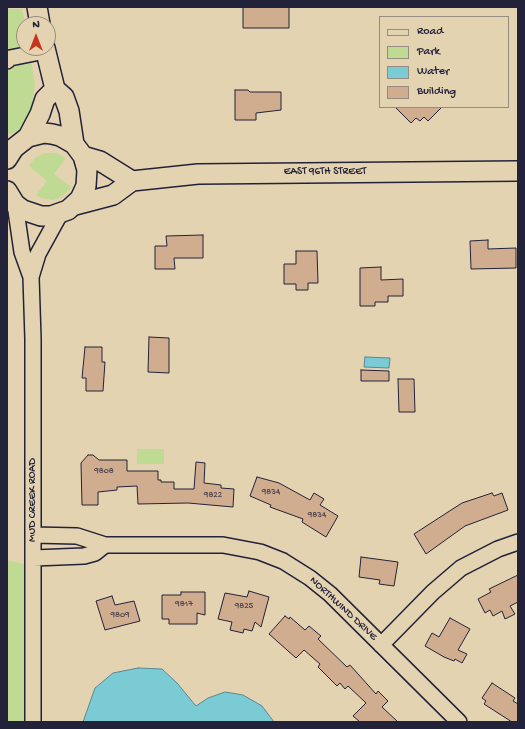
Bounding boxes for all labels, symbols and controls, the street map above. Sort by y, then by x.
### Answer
north arrow [16,16,56,56]
legend [379,16,509,108]
text: N [32,19,40,31]
text: Road [417,25,443,39]
text: Park [417,45,440,59]
text: Water [417,65,449,79]
text: Building [417,85,456,99]
street label: EAST 96TH STREET [284,165,366,179]
street label: MUD CREEK ROAD [26,458,40,542]
house number: 9808 [94,467,114,477]
house number: 9834 [262,488,280,498]
house number: 9822 [204,491,222,501]
house number: 9834 [308,511,326,521]
street label: NORTHWIND DRIVE [306,574,380,644]
house number: 9817 [175,600,193,610]
house number: 9825 [235,602,253,612]
house number: 9809 [110,611,130,621]

